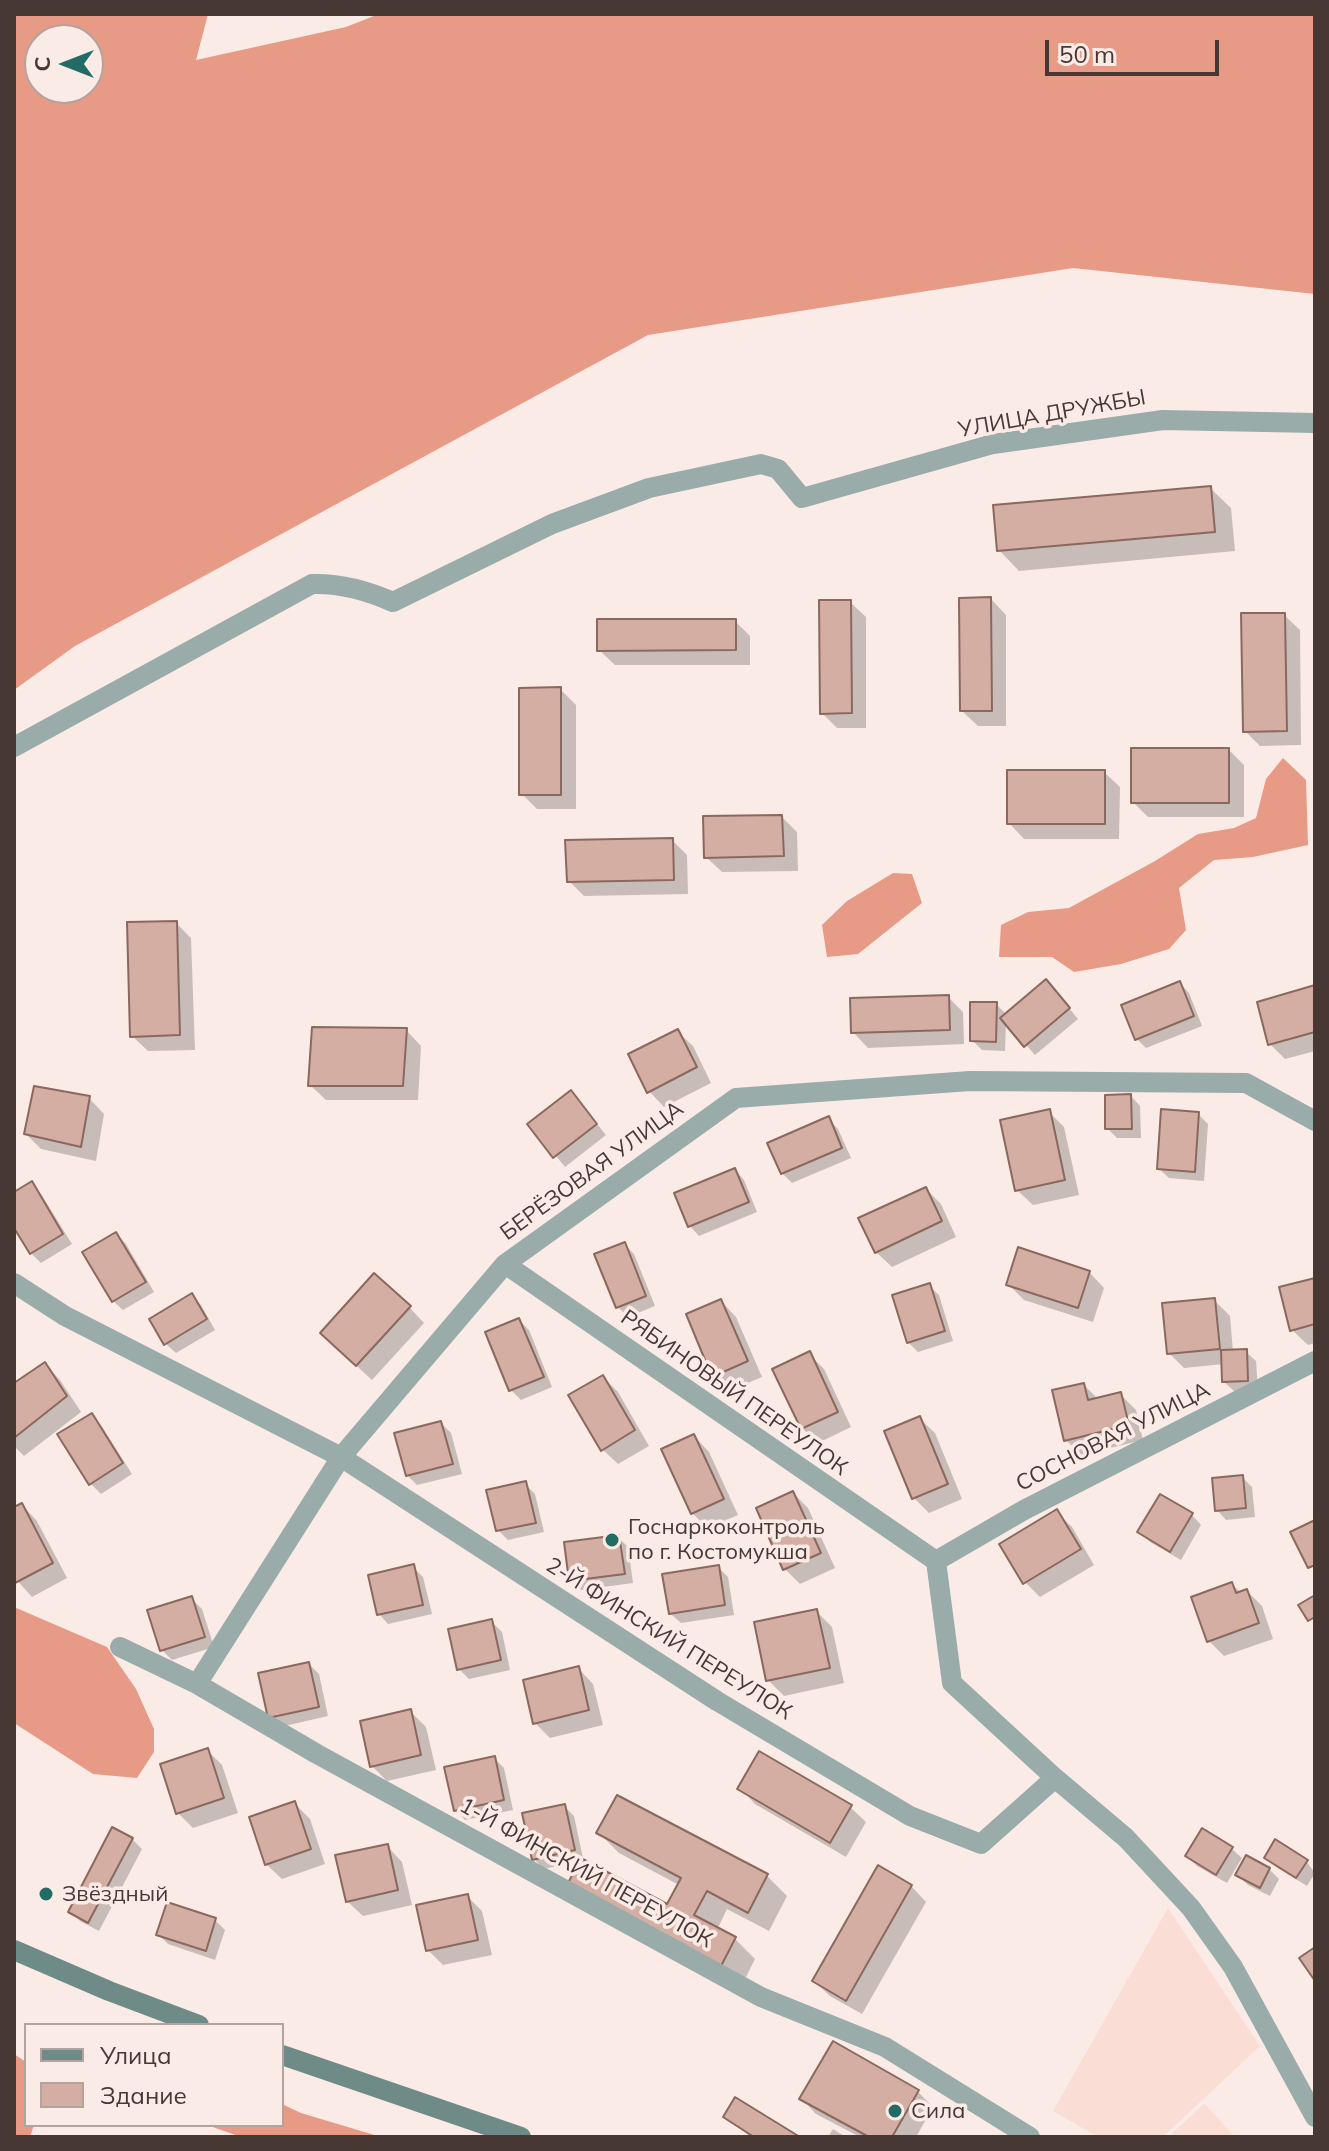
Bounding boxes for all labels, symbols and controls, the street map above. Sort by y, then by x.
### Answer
north arrow [24,24,104,104]
scale bar [1049,24,1223,74]
text: 50 m [1059,39,1115,69]
text: С [28,56,56,72]
street label: УЛИЦА ДРУЖБЫ [956,385,1148,443]
street label: БЕРЁЗОВАЯ УЛИЦА [495,1096,689,1246]
street label: РЯБИНОВЫЙ ПЕРЕУЛОК [616,1305,852,1481]
street label: СОСНОВАЯ УЛИЦА [1012,1377,1214,1497]
place label: Госнаркоконтроль по г. Костомукша [628,1514,825,1566]
marker: Госнаркоконтроль по г. Костомукша [603,1531,621,1549]
street label: 2-Й ФИНСКИЙ ПЕРЕУЛОК [541,1552,797,1726]
street label: 1-Й ФИНСКИЙ ПЕРЕУЛОК [455,1792,717,1954]
place label: Звёздный [62,1881,168,1907]
marker: Звёздный [37,1885,55,1903]
legend [24,2023,284,2127]
text: Улица [100,2040,172,2070]
text: Здание [100,2080,187,2110]
place label: Сила [911,2098,965,2124]
marker: Сила [886,2102,904,2120]

